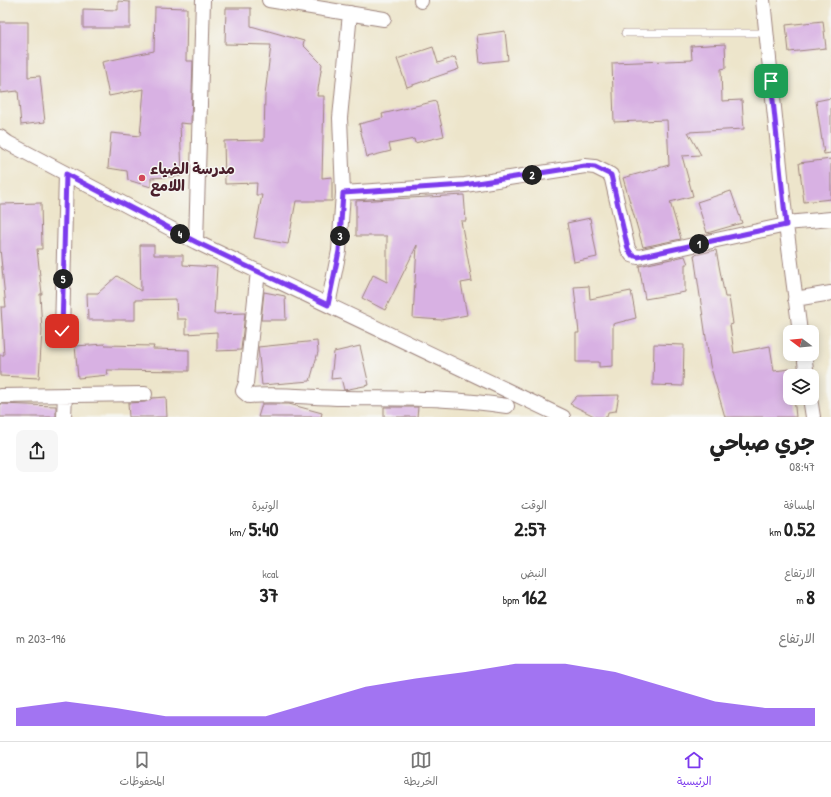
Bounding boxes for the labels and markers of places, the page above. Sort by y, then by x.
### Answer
pin [754,64,788,98]
place label: مدرسة الضياء اللامع [150,158,235,197]
pin: 2 [522,165,542,185]
marker: مدرسة الضياء اللامع [137,173,147,183]
pin: 4 [170,224,190,244]
pin: 3 [330,226,350,246]
pin: 1 [689,234,709,254]
pin: 5 [53,269,73,289]
pin [45,314,79,348]

